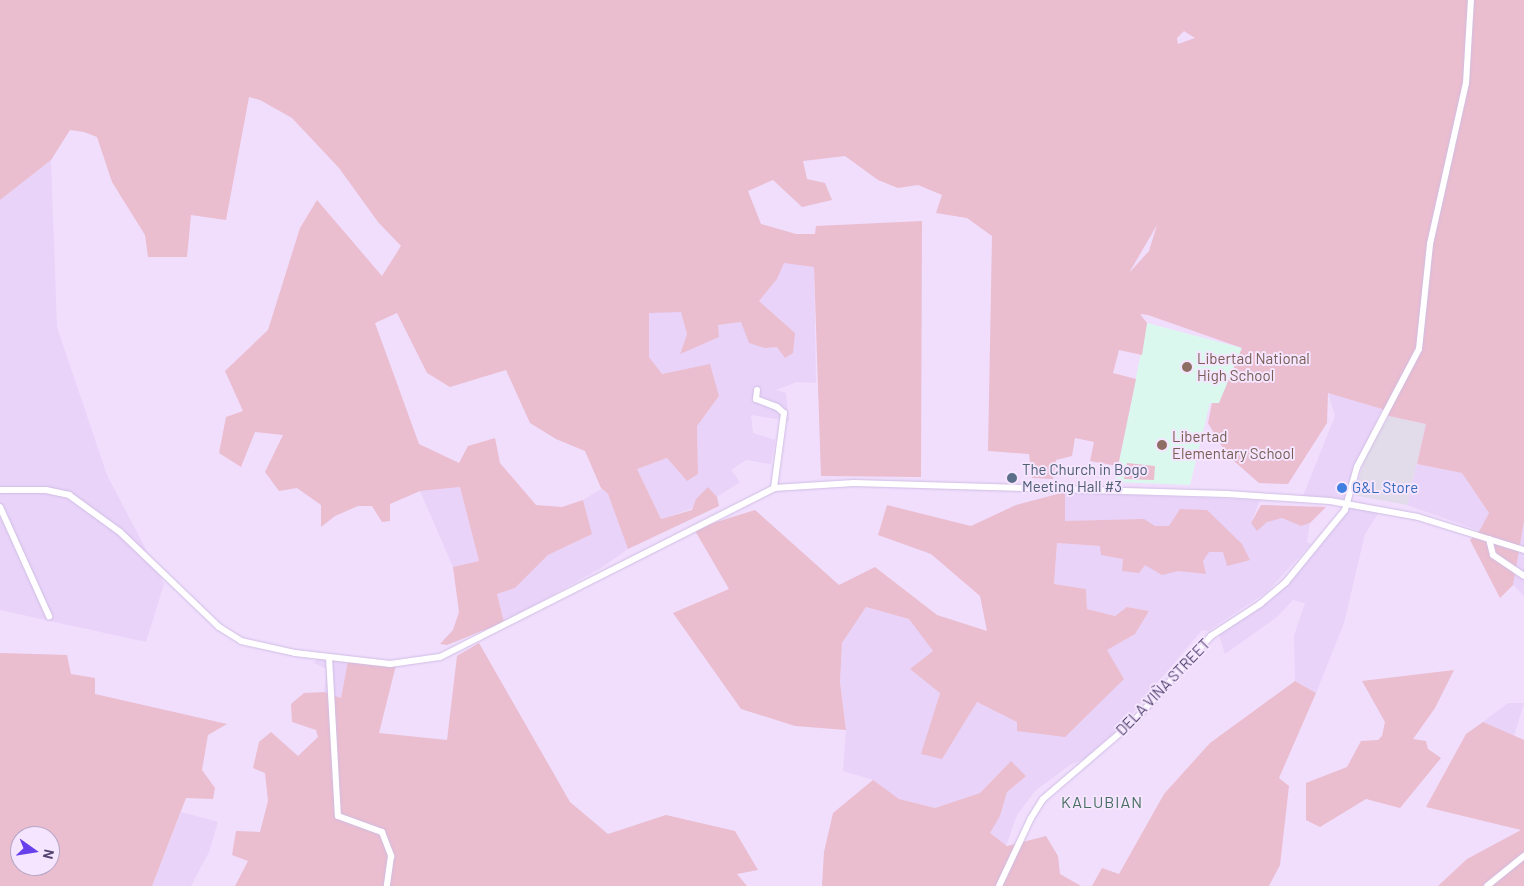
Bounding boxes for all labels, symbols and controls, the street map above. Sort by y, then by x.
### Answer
place label: Libertad National High School [1197,349,1310,384]
marker: Libertad National High School [1181,361,1193,373]
place label: Libertad Elementary School [1172,427,1294,462]
marker: Libertad Elementary School [1156,439,1168,451]
place label: The Church in Bogo Meeting Hall #3 [1022,460,1148,495]
marker: The Church in Bogo Meeting Hall #3 [1006,472,1018,484]
place label: G&L Store [1352,479,1418,497]
marker: G&L Store [1336,482,1348,494]
street label: DELA VIÑA STREET [1112,635,1214,739]
district label: KALUBIAN [1060,792,1144,812]
north arrow [10,826,60,876]
text: N [40,848,58,861]

